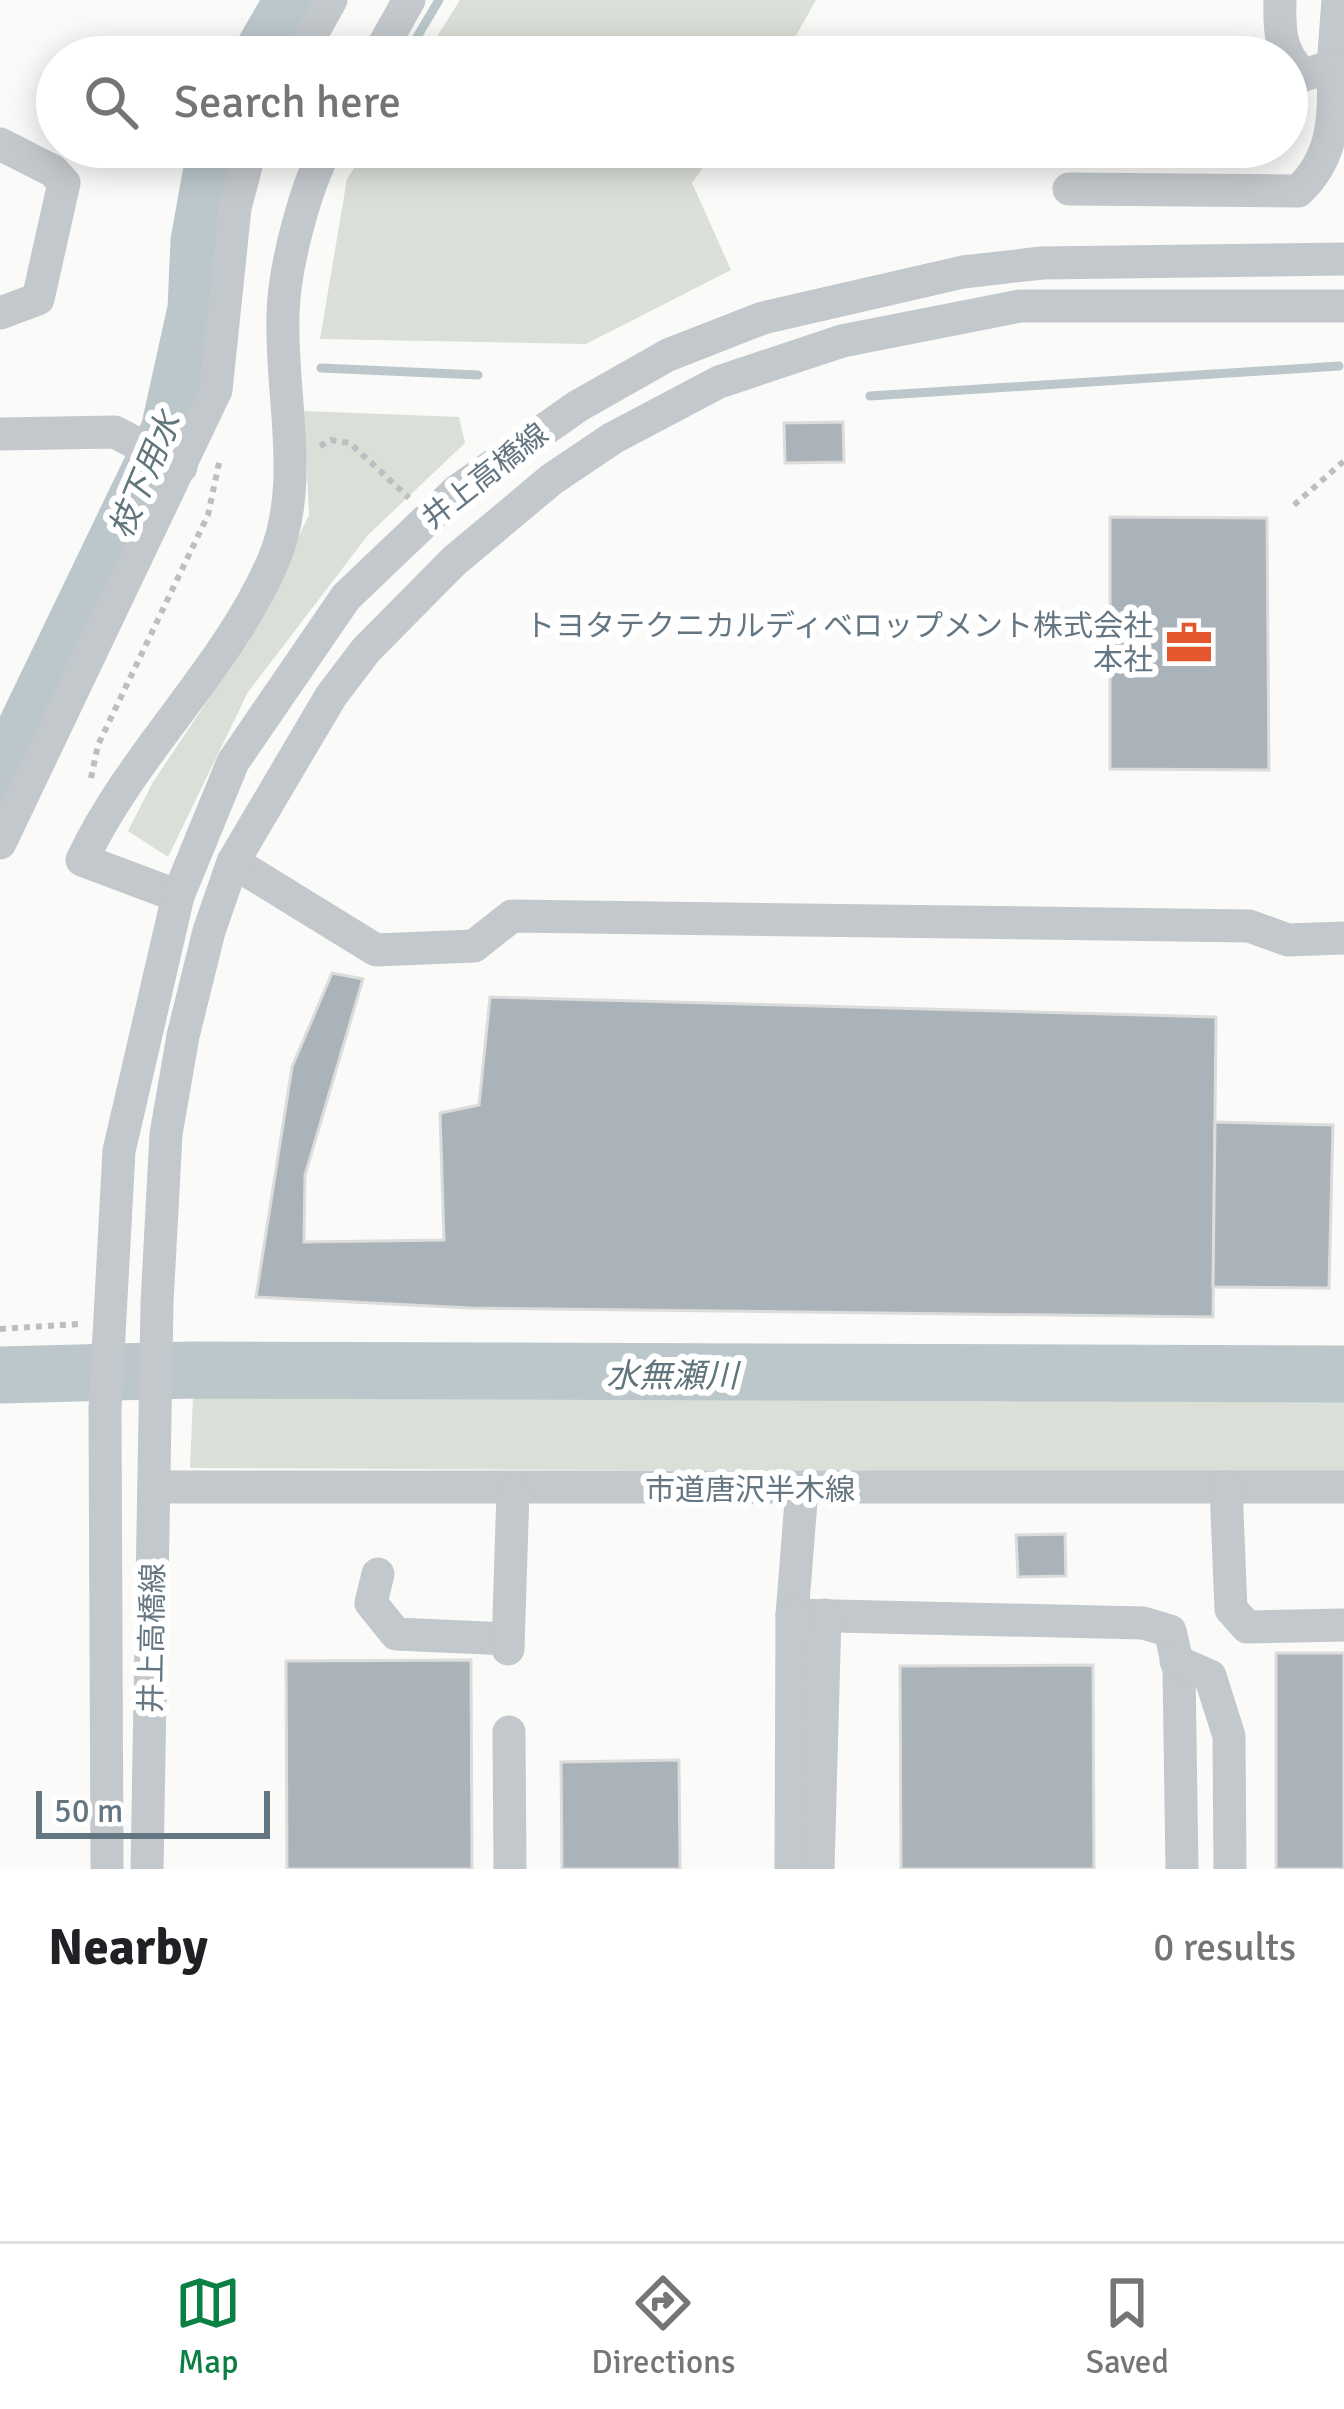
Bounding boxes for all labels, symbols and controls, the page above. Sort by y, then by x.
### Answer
search box [36,36,1308,168]
icon: search [78,69,144,135]
text: Search here [174,75,401,130]
water label: 枝下用水 [101,404,191,544]
street label: 井上高橋線 [415,416,556,537]
place label: トヨタテクニカルディベロップメント株式会社 本社 [525,608,1153,679]
office icon: トヨタテクニカルディベロップメント株式会社 本社 [1164,618,1214,668]
water label: 水無瀬川 [606,1356,741,1397]
street label: 市道唐沢半木線 [645,1472,855,1509]
street label: 井上高橋線 [133,1563,172,1713]
scale bar [36,1785,270,1838]
text: 50 m [54,1791,123,1832]
text: Nearby [48,1916,208,1979]
text: 0 results [1153,1923,1296,1971]
tab: Map [175,2270,241,2383]
tab: Directions [591,2270,736,2383]
tab: Saved [1086,2270,1169,2383]

